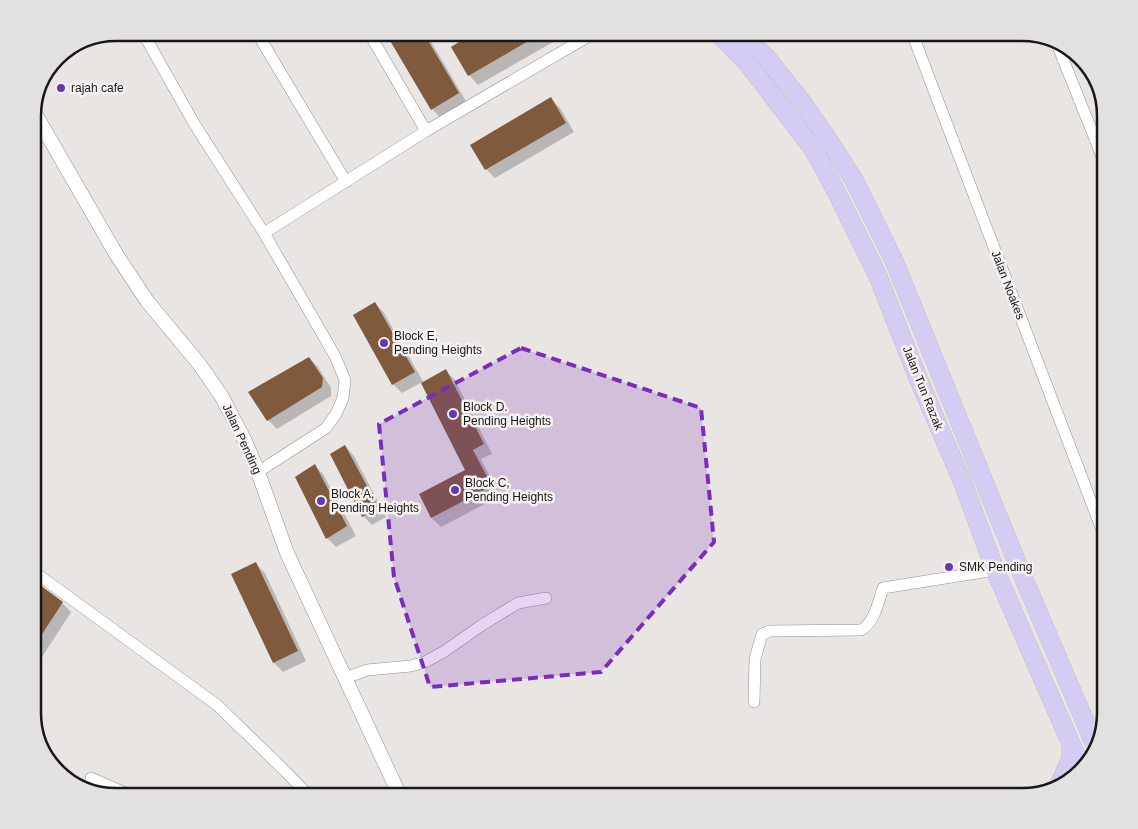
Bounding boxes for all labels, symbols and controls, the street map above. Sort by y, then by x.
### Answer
place label: rajah cafe [71,81,124,95]
marker: rajah cafe [55,82,67,94]
street label: Jalan Noakes [988,249,1028,321]
place label: Block E, Pending Heights [394,329,482,357]
marker: Block E, Pending Heights [378,337,390,349]
street label: Jalan Tun Razak [900,344,947,433]
place label: Block D. Pending Heights [463,400,551,428]
street label: Jalan Pending [220,402,264,476]
marker: Block D. Pending Heights [447,408,459,420]
place label: Block C, Pending Heights [465,476,553,504]
marker: Block C, Pending Heights [449,484,461,496]
place label: Block A, Pending Heights [331,487,419,515]
marker: Block A, Pending Heights [315,495,327,507]
place label: SMK Pending [959,560,1032,574]
marker: SMK Pending [943,561,955,573]

